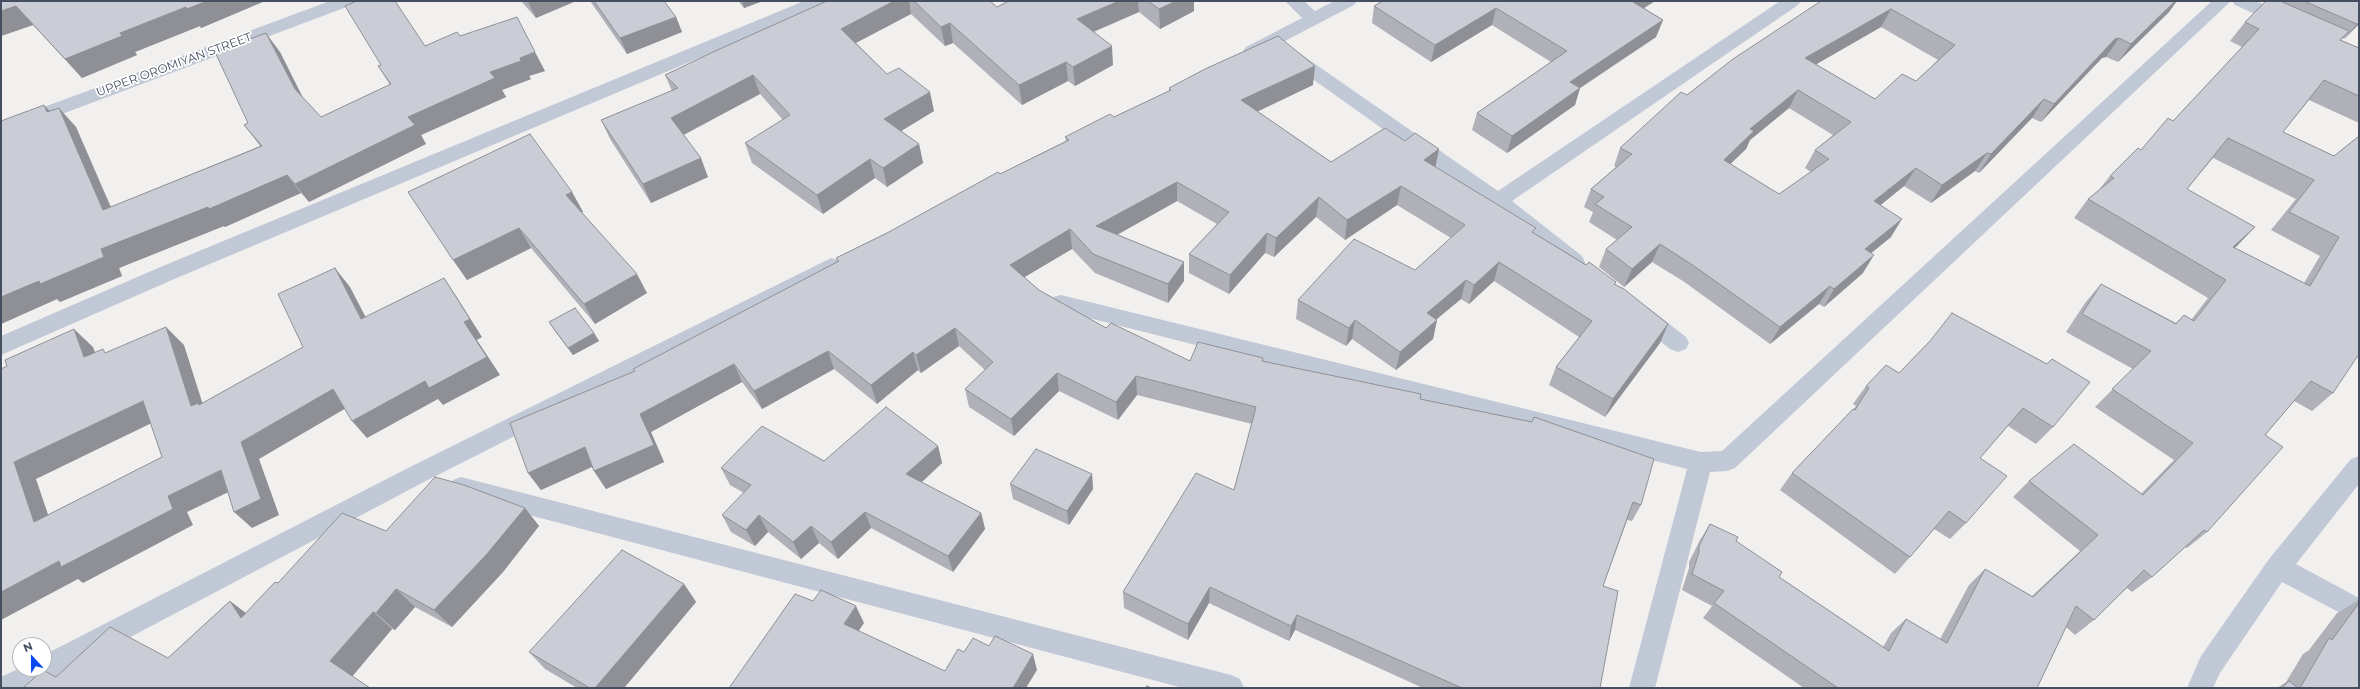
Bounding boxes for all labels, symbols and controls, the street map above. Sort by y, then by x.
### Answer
street label: UPPER OROMIYAN STREET [94,30,254,100]
north arrow [12,637,52,677]
text: N [21,639,35,655]

